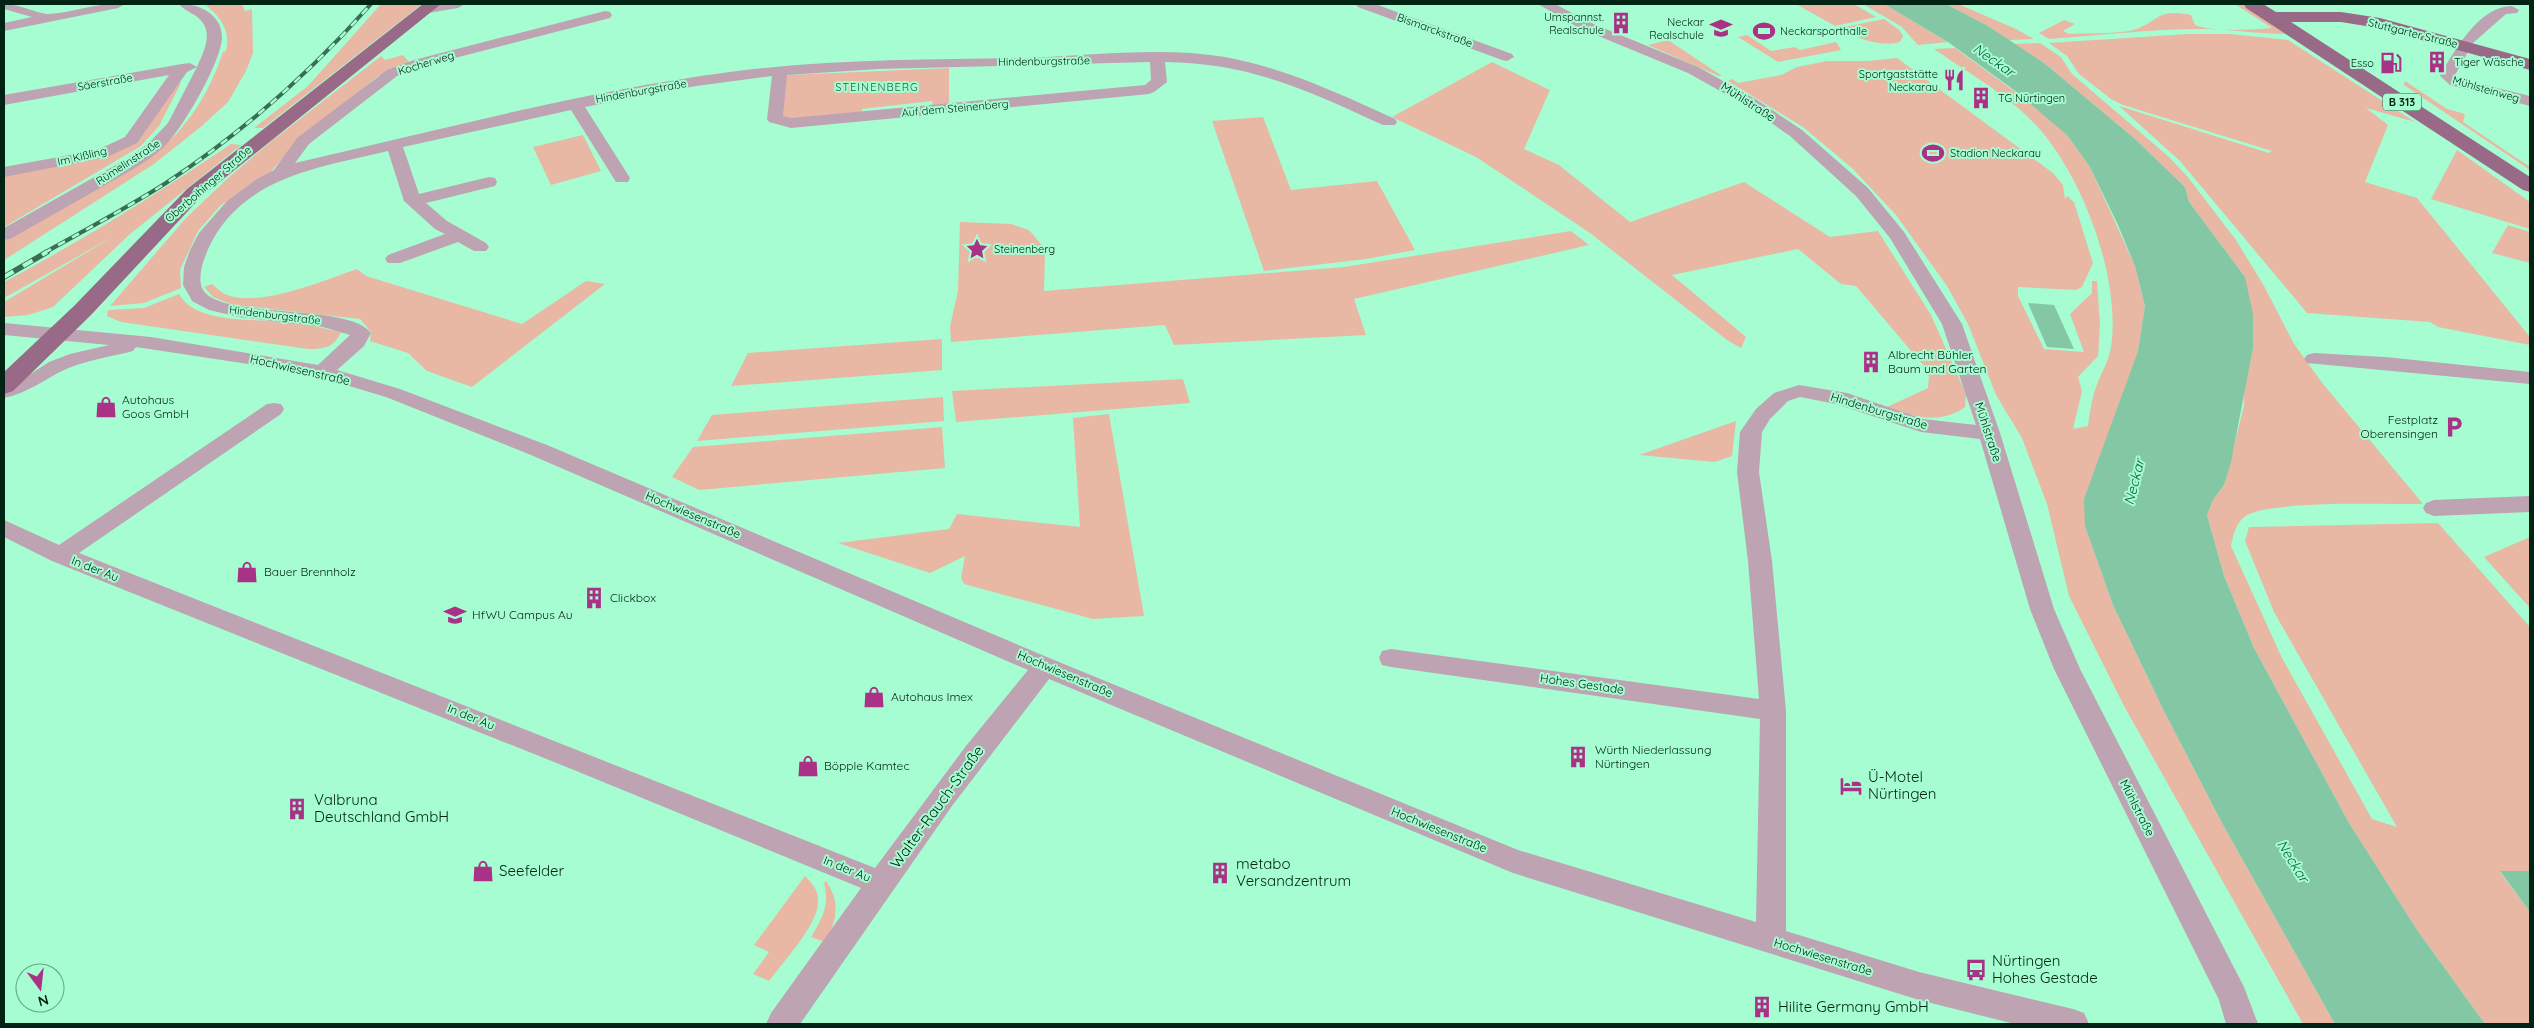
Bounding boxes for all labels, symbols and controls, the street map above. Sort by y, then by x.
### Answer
street label: Bismarckstraße [1395,10,1475,50]
place label: Umspannst. Realschule [1544,10,1604,37]
building icon: Umspannst. Realschule [1608,10,1634,36]
place label: Neckar Realschule [1649,15,1705,42]
school or university icon: Neckar Realschule [1708,15,1734,41]
street label: Stuttgarter Straße [2367,15,2459,51]
sports icon: Neckarsporthalle [1751,18,1777,44]
place label: Neckarsporthalle [1780,24,1867,38]
water label: Neckar [1970,39,2020,82]
street label: Kocherweg [396,48,456,78]
building icon: Tiger Wäsche [2424,49,2450,75]
fuel station icon: Esso [2378,50,2404,76]
street label: Hindenburgstraße [998,53,1090,69]
place label: Tiger Wäsche [2454,55,2524,69]
place label: Esso [2351,56,2374,70]
place label: Sportgaststätte Neckarau [1859,67,1938,94]
restaurant icon: Sportgaststätte Neckarau [1941,67,1967,93]
street label: Säerstraße [76,70,134,94]
street label: Mühlsteinweg [2451,73,2521,105]
street label: Hindenburgstraße [594,76,688,106]
street label: Mühlstraße [1718,78,1778,125]
district label: STEINENBERG [835,80,919,94]
building icon: TG Nürtingen [1968,85,1994,111]
place label: TG Nürtingen [1998,91,2065,105]
road number: B 313 [2383,94,2421,110]
street label: Auf dem Steinenberg [901,96,1009,120]
street label: Rümelinstraße [93,136,163,188]
sports icon: Stadion Neckarau [1920,140,1946,166]
street label: Oberboihinger Straße [162,143,254,225]
street label: Im Kißling [56,144,108,168]
place label: Stadion Neckarau [1950,146,2041,160]
place icon: Steinenberg [964,236,990,262]
place label: Steinenberg [994,242,1055,256]
street label: Hindenburgstraße [228,302,322,328]
place label: Albrecht Bühler Baum und Garten [1888,347,1986,376]
building icon: Albrecht Bühler Baum und Garten [1858,349,1884,375]
street label: Hochwiesenstraße [249,351,352,388]
street label: Hindenburgstraße [1829,389,1930,432]
place label: Autohaus Goos GmbH [122,392,189,421]
shop icon: Autohaus Goos GmbH [93,394,119,420]
street label: Mühlstraße [1972,400,2005,464]
place label: Festplatz Oberensingen [2361,412,2438,441]
parking icon: Festplatz Oberensingen [2441,414,2467,440]
water label: Neckar [2120,456,2149,507]
street label: Hochwiesenstraße [643,488,743,541]
street label: In der Au [69,553,121,584]
shop icon: Bauer Brennholz [234,559,260,585]
place label: Bauer Brennholz [264,564,356,579]
building icon: Clickbox [581,585,607,611]
place label: Clickbox [610,590,656,605]
school or university icon: HfWU Campus Au [442,602,468,628]
place label: HfWU Campus Au [472,607,573,622]
street label: Hochwiesenstraße [1015,647,1115,700]
street label: Hohes Gestade [1539,670,1625,697]
shop icon: Autohaus Imex [861,684,887,710]
place label: Autohaus Imex [891,689,973,704]
street label: In der Au [445,700,497,733]
street label: Walter-Rauch-Straße [886,741,988,872]
place label: Würth Niederlassung Nürtingen [1595,742,1711,771]
building icon: Würth Niederlassung Nürtingen [1565,744,1591,770]
shop icon: Böpple Kamtec [795,753,821,779]
place label: Böpple Kamtec [824,758,910,773]
place label: Ü-Motel Nürtingen [1868,767,1936,803]
hotel icon: Ü-Motel Nürtingen [1838,773,1864,799]
street label: Mühlstraße [2117,777,2158,839]
place label: Valbruna Deutschland GmbH [314,790,449,826]
building icon: Valbruna Deutschland GmbH [284,796,310,822]
street label: Hochwiesenstraße [1389,803,1490,856]
water label: Neckar [2273,836,2314,887]
street label: In der Au [821,852,873,885]
place label: metabo Versandzentrum [1236,854,1351,890]
shop icon: Seefelder [470,858,496,884]
building icon: metabo Versandzentrum [1207,860,1233,886]
place label: Seefelder [499,861,565,880]
street label: Hochwiesenstraße [1772,934,1874,979]
place label: Nürtingen Hohes Gestade [1992,951,2098,987]
bus stop icon: Nürtingen Hohes Gestade [1963,957,1989,983]
north arrow [15,963,65,1013]
text: N [36,991,51,1011]
building icon: Hilite Germany GmbH [1749,994,1775,1020]
place label: Hilite Germany GmbH [1778,997,1929,1016]

